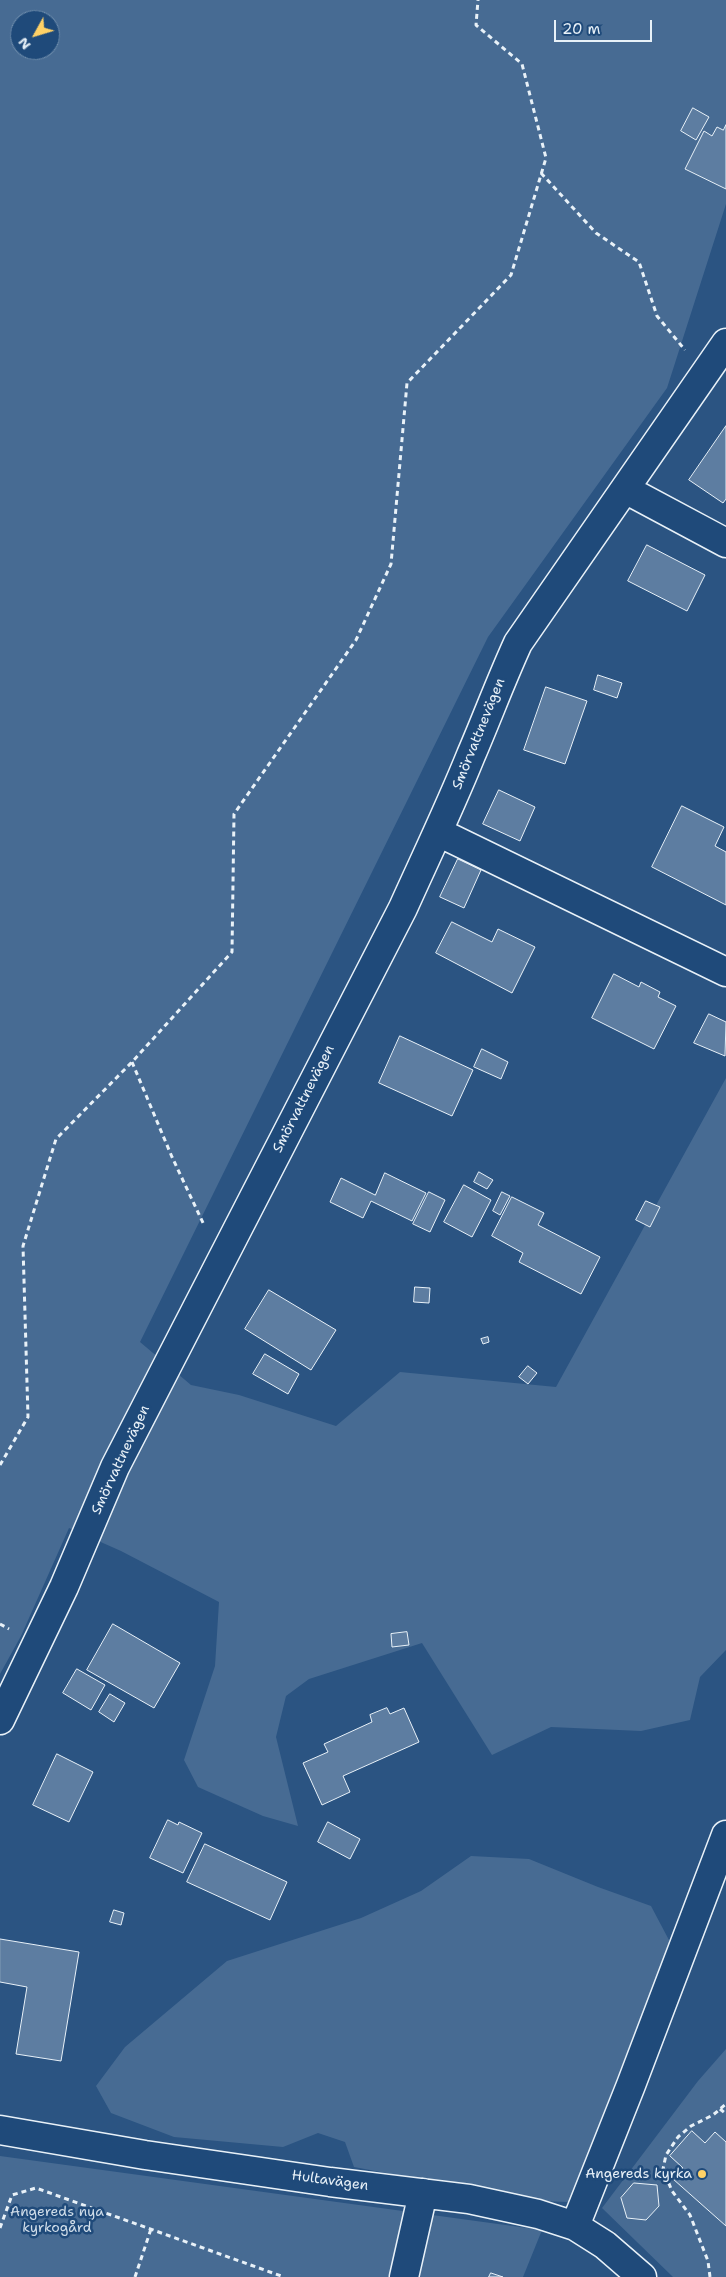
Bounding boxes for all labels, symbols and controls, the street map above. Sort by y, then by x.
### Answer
north arrow [10,10,60,60]
scale bar [556,10,654,42]
text: 20 m [562,19,601,39]
text: N [14,34,35,54]
street label: Smörvattnevägen [449,676,509,792]
street label: Smörvattnevägen [270,1042,338,1156]
street label: Smörvattnevägen [88,1403,154,1517]
place label: Angereds kyrka [585,2166,692,2182]
street label: Hultavägen [291,2167,369,2195]
marker: Angereds kyrka [696,2168,708,2180]
park label: Angereds nya kyrkogård [10,2204,104,2236]

